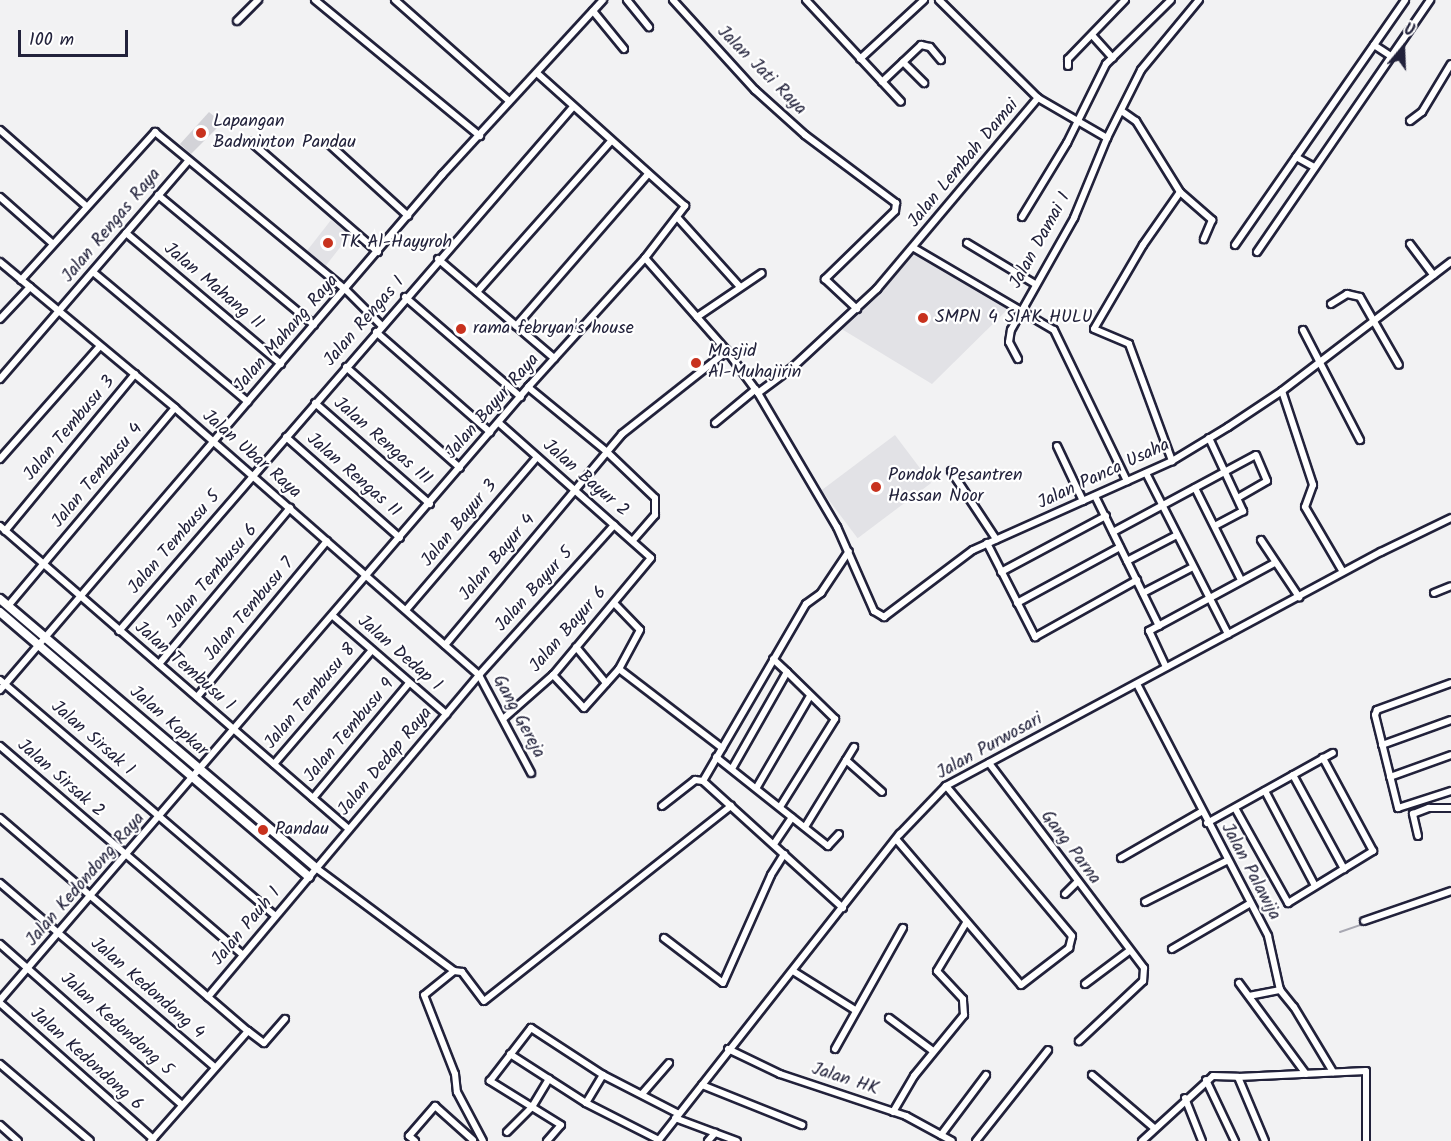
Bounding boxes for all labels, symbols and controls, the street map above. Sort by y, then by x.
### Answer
text: U [1400,17,1418,44]
scale bar [21,18,130,56]
north arrow [1373,18,1433,78]
street label: Jalan Jati Raya [712,22,810,120]
text: 100 m [29,26,74,55]
street label: Jalan Lembah Damai [904,96,1024,232]
place label: Lapangan Badminton Pandau [213,112,356,154]
marker: Lapangan Badminton Pandau [194,126,208,140]
street label: Jalan Rengas Raya [58,164,166,288]
street label: Jalan Damai I [1006,189,1076,293]
place label: TK Al-Hayyroh [340,232,452,254]
marker: TK Al-Hayyroh [321,236,335,250]
street label: Jalan Mahang II [159,239,267,335]
street label: Jalan Mahang Raya [230,271,344,397]
street label: Jalan Rengas I [320,273,410,371]
place label: SMPN 4 SIAK HULU [935,307,1092,329]
marker: SMPN 4 SIAK HULU [916,311,930,325]
place label: rama febryan's house [473,318,634,340]
marker: rama febryan's house [454,322,468,336]
place label: Masjid Al-Muhajirin [708,342,801,385]
street label: Jalan Bayur Raya [441,350,545,464]
marker: Masjid Al-Muhajirin [689,356,703,370]
street label: Jalan Tembusu 3 [20,372,120,486]
street label: Jalan Rengas III [328,393,436,491]
street label: Jalan Ubar Raya [197,406,305,504]
street label: Jalan Tembusu 4 [48,419,148,533]
street label: Jalan Rengas II [301,429,405,523]
street label: Jalan Panca Usaha [1035,435,1173,515]
street label: Jalan Bayur 2 [537,436,633,522]
place label: Pondok Pesantren Hassan Noor [888,466,1023,508]
street label: Jalan Bayur 3 [417,476,503,572]
marker: Pondok Pesantren Hassan Noor [869,480,883,494]
street label: Jalan Tembusu 5 [124,487,226,599]
street label: Jalan Bayur 4 [455,510,541,606]
street label: Jalan Tembusu 6 [163,520,263,634]
street label: Jalan Bayur 5 [491,543,579,637]
street label: Jalan Tembusu 7 [200,554,300,666]
street label: Jalan Bayur 6 [526,583,612,677]
street label: Jalan Dedap 1 [352,611,446,697]
street label: Jalan Tembusu 1 [129,618,239,716]
street label: Jalan Tembusu 8 [261,640,361,754]
street label: Gang Gereja [487,672,549,762]
street label: Jalan Tembusu 9 [300,675,400,787]
street label: Jalan Kopkar [124,682,212,762]
street label: Jalan Sirsak 1 [46,697,138,781]
street label: Jalan Dedap Raya [334,703,438,821]
street label: Jalan Purwosari [933,709,1047,785]
street label: Jalan Sirsak 2 [12,735,108,823]
street label: Gang Parna [1035,807,1105,889]
street label: Jalan Kedondong Raya [22,809,150,951]
place label: Pandau [275,819,329,841]
street label: Jalan Palawija [1215,820,1285,924]
marker: Pandau [256,823,270,837]
street label: Jalan Pauh 1 [208,883,286,971]
street label: Jalan Kedondong 4 [85,933,209,1045]
street label: Jalan Kedondong 5 [55,969,177,1081]
street label: Jalan Kedondong 6 [25,1004,147,1116]
street label: Jalan HK [809,1059,881,1101]

